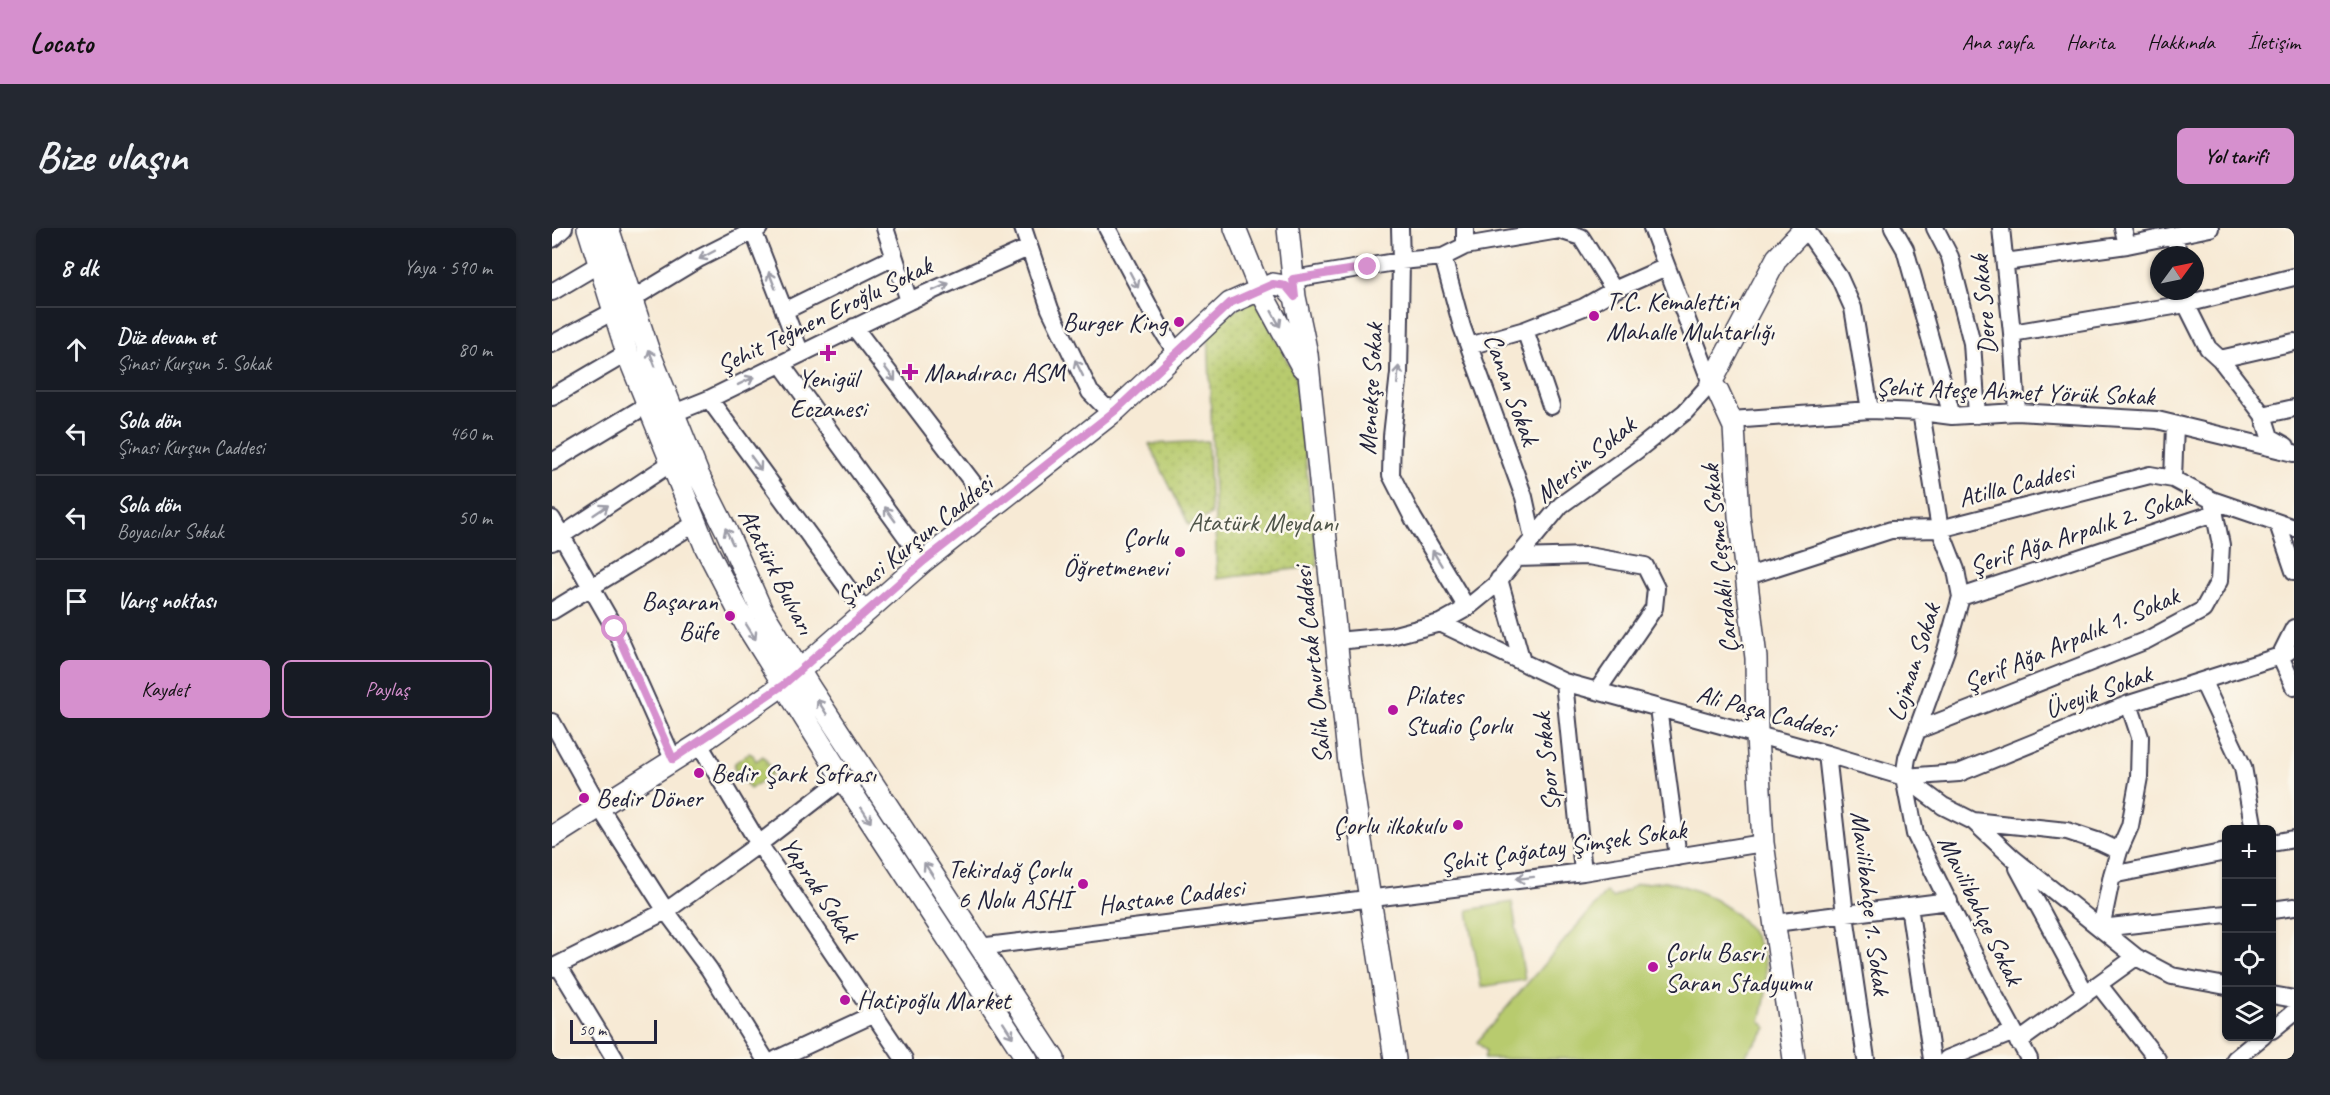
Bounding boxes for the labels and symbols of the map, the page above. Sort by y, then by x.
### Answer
north arrow [2150,246,2204,300]
street label: Şehit Teğmen Eroğlu Sokak [711,248,939,382]
one-way arrow [698,250,716,261]
street label: Dere Sokak [1962,251,2004,356]
route end [1354,253,1380,279]
one-way arrow [1129,270,1140,288]
one-way arrow [766,271,777,290]
one-way arrow [931,280,949,292]
place label: T.C. Kemalettin Mahalle Muhtarlığı [1606,285,1775,348]
place label: Burger King [1062,306,1169,339]
marker: T.C. Kemalettin Mahalle Muhtarlığı [1587,309,1601,323]
one-way arrow [1271,311,1283,328]
marker: Burger King [1172,315,1186,329]
street label: Menekşe Sokak [1351,321,1391,456]
street label: Canan Sokak [1476,329,1548,452]
marker: Yenigül Eczanesi [821,346,835,360]
one-way arrow [645,349,656,367]
place label: Mandıracı ASM [924,356,1067,389]
one-way arrow [1072,360,1084,378]
place label: Yenigül Eczanesi [790,362,869,425]
marker: Mandıracı ASM [901,363,919,381]
one-way arrow [883,366,896,382]
one-way arrow [1393,366,1404,386]
street label: Şehit Ateşe Ahmet Yörük Sokak [1875,370,2157,413]
one-way arrow [737,374,755,386]
street label: Mersin Sokak [1528,408,1644,510]
street label: Atilla Caddesi [1955,453,2080,515]
one-way arrow [750,455,762,471]
street label: Çardaklı Çeşme Sokak [1693,460,1746,655]
street label: Şinasi Kurşun Caddesi [829,465,1002,614]
street label: Şerif Ağa Arpalık 2. Sokak [1965,480,2196,583]
street label: Atatürk Bulvarı [731,503,823,641]
one-way arrow [592,504,609,516]
one-way arrow [883,506,896,522]
park label: Atatürk Meydanı [1188,506,1339,539]
place label: Çorlu Öğretmenevi [1063,521,1171,584]
one-way arrow [723,528,734,546]
marker: Çorlu Öğretmenevi [1173,545,1187,559]
one-way arrow [1431,550,1443,567]
street label: Salih Omurtak Caddesi [1285,561,1339,765]
street label: Şerif Ağa Arpalık 1. Sokak [1959,579,2185,700]
place label: Başaran Büfe [641,585,721,648]
street label: Lojman Sokak [1879,598,1948,725]
marker: Başaran Büfe [723,609,737,623]
route start [601,615,627,641]
one-way arrow [745,623,757,640]
street label: Üveyik Sokak [2040,656,2158,726]
street label: Ali Paşa Caddesi [1693,677,1842,747]
place label: Pilates Studio Çorlu [1405,679,1514,742]
one-way arrow [816,699,828,716]
marker: Pilates Studio Çorlu [1386,703,1400,717]
street label: Spor Sokak [1525,709,1568,813]
place label: Bedir Şark Sofrası [711,757,877,790]
marker: Bedir Şark Sofrası [692,766,706,780]
place label: Bedir Döner [596,782,704,815]
marker: Bedir Döner [577,791,591,805]
one-way arrow [860,806,872,822]
place label: Çorlu ilkokulu [1333,809,1447,842]
street label: Mavilibahçe 1. Sokak [1843,809,1898,998]
street label: Şehit Çağatay Şimşek Sokak [1438,813,1691,880]
marker: Çorlu ilkokulu [1451,818,1465,832]
street label: Yaprak Sokak [772,830,868,950]
street label: Mavilibahçe Sokak [1930,830,2032,992]
place label: Tekirdağ Çorlu 6 Nolu ASHİ [948,853,1077,916]
one-way arrow [923,862,935,879]
street label: Hastane Caddesi [1096,871,1249,922]
one-way arrow [1516,873,1536,884]
marker: Tekirdağ Çorlu 6 Nolu ASHİ [1076,877,1090,891]
place label: Çorlu Basri Saran Stadyumu [1665,936,1814,999]
marker: Çorlu Basri Saran Stadyumu [1646,960,1660,974]
place label: Hatipoğlu Market [857,984,1012,1017]
marker: Hatipoğlu Market [838,993,852,1007]
scale bar [570,1017,657,1044]
one-way arrow [1002,1021,1014,1038]

